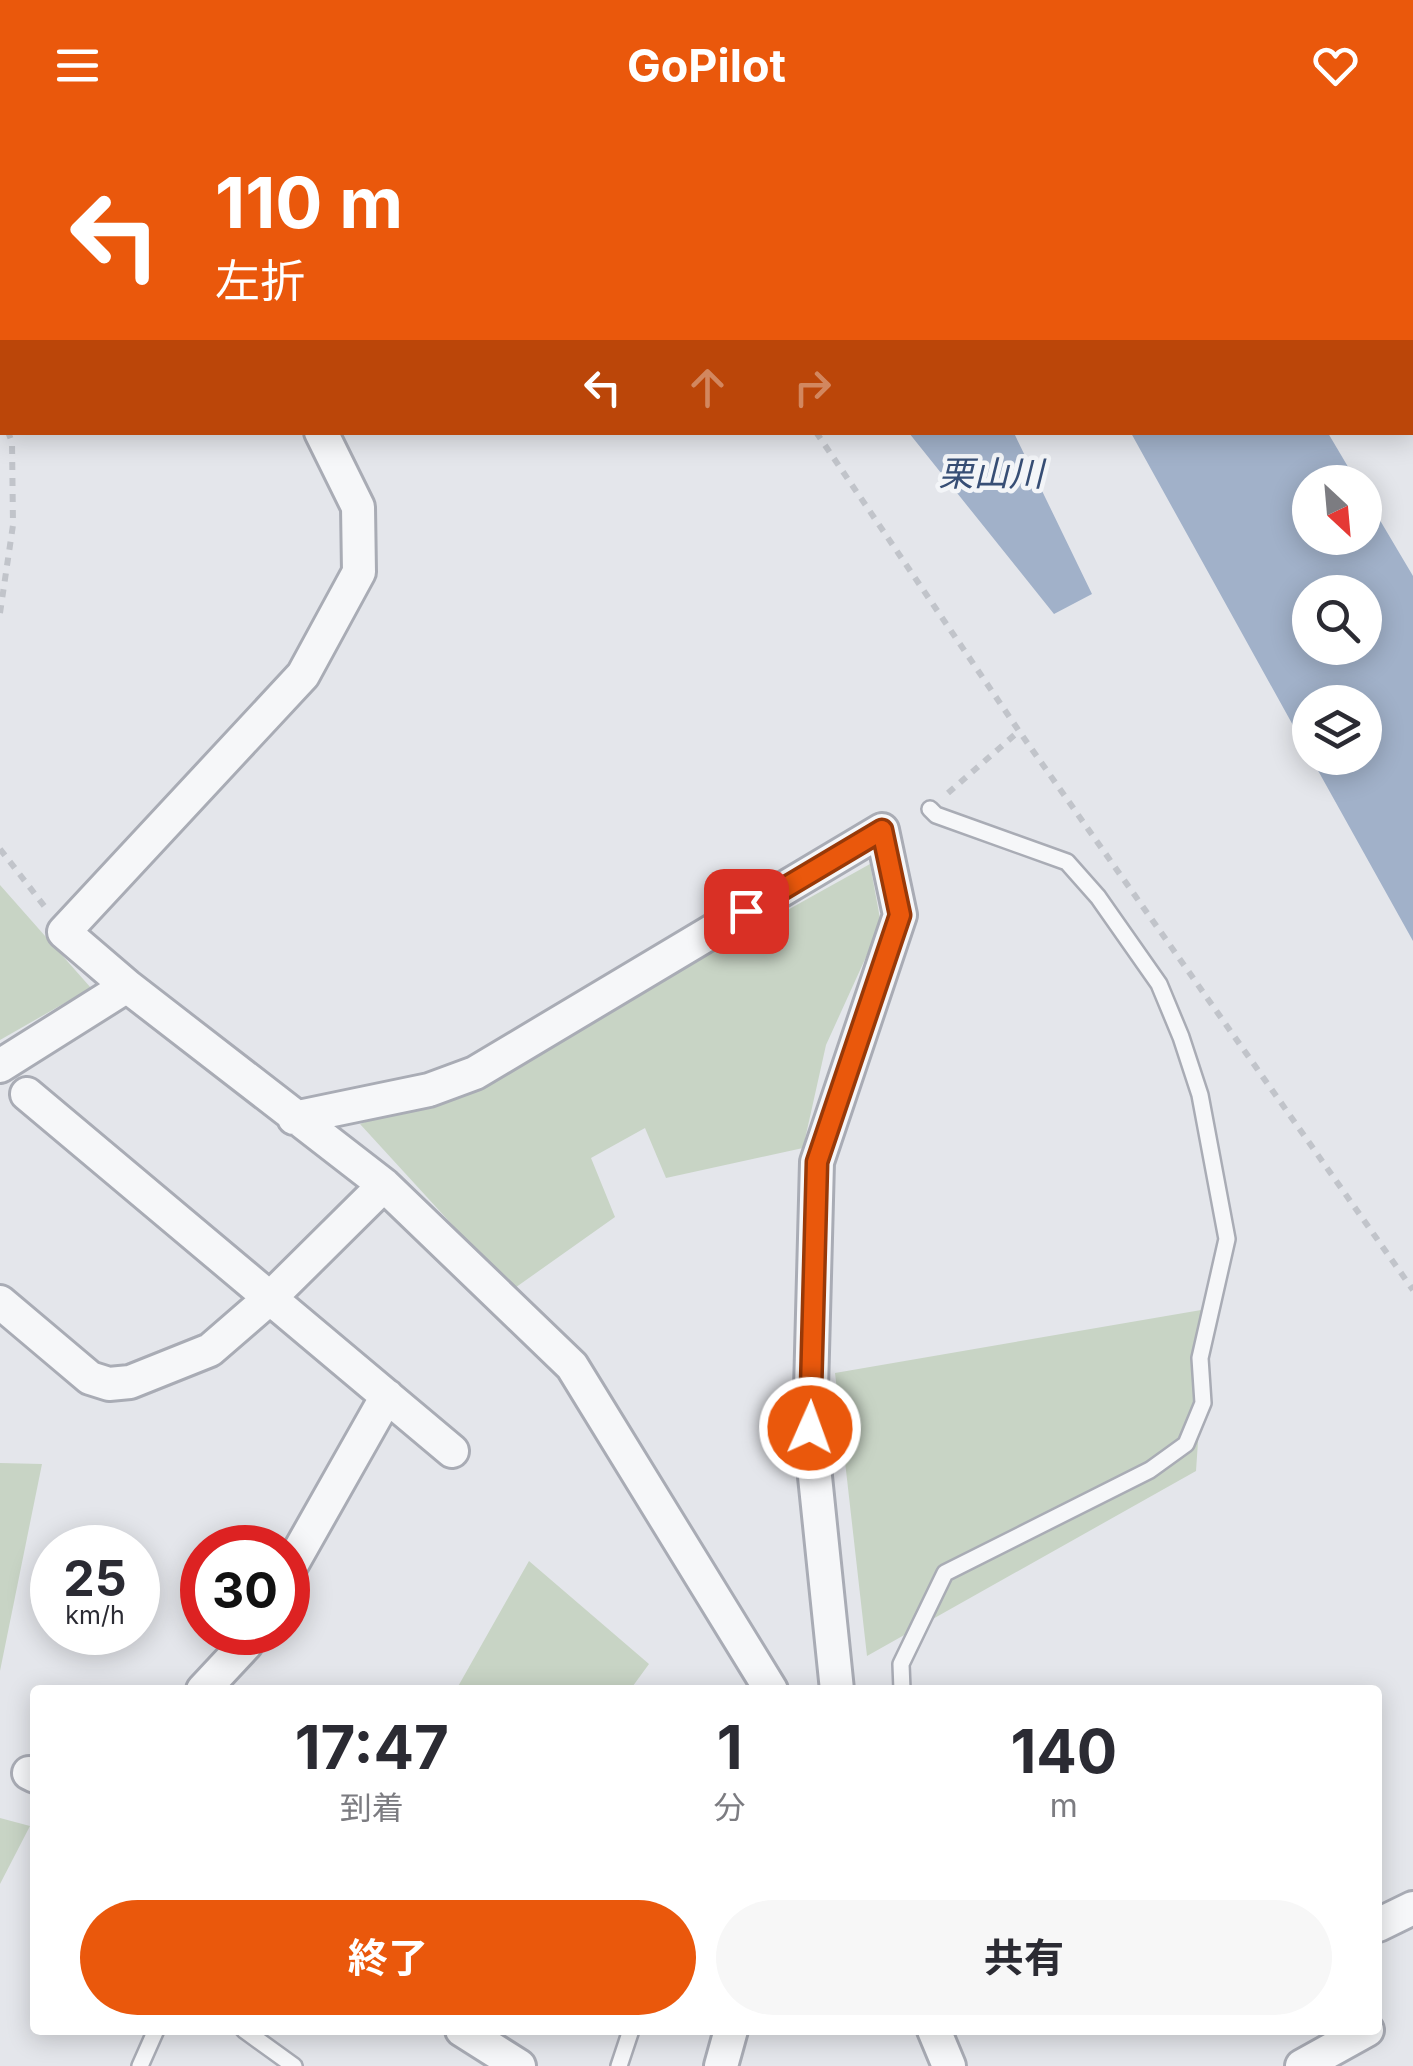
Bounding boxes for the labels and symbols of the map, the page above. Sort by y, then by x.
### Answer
water label: 栗山川 [938,452,1047,494]
north arrow [1292,465,1382,555]
pin [704,869,789,954]
position arrow [758,1376,862,1480]
speed limit sign: 30 [180,1525,310,1655]

